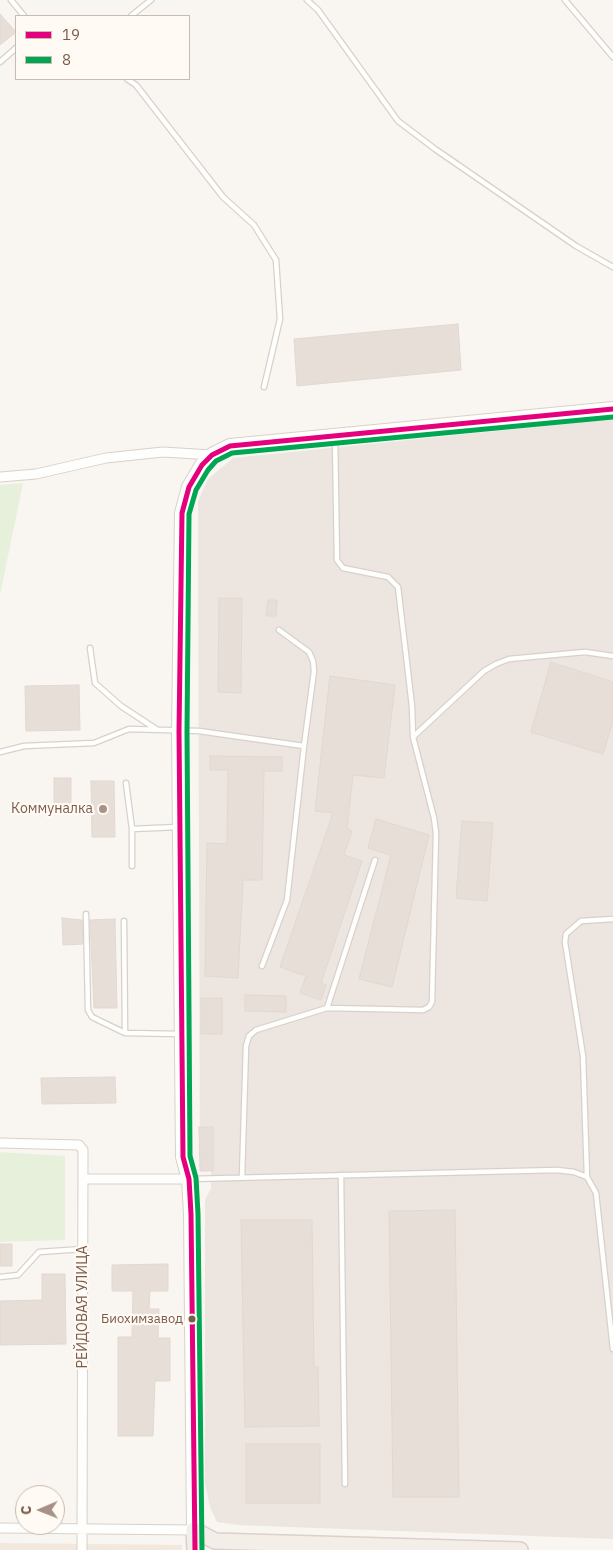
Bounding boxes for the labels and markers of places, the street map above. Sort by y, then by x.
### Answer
place label: Коммуналка [11,801,93,817]
marker: Коммуналка [97,803,109,815]
place label: Биохимзавод [101,1311,183,1327]
marker: Биохимзавод [187,1314,197,1324]

